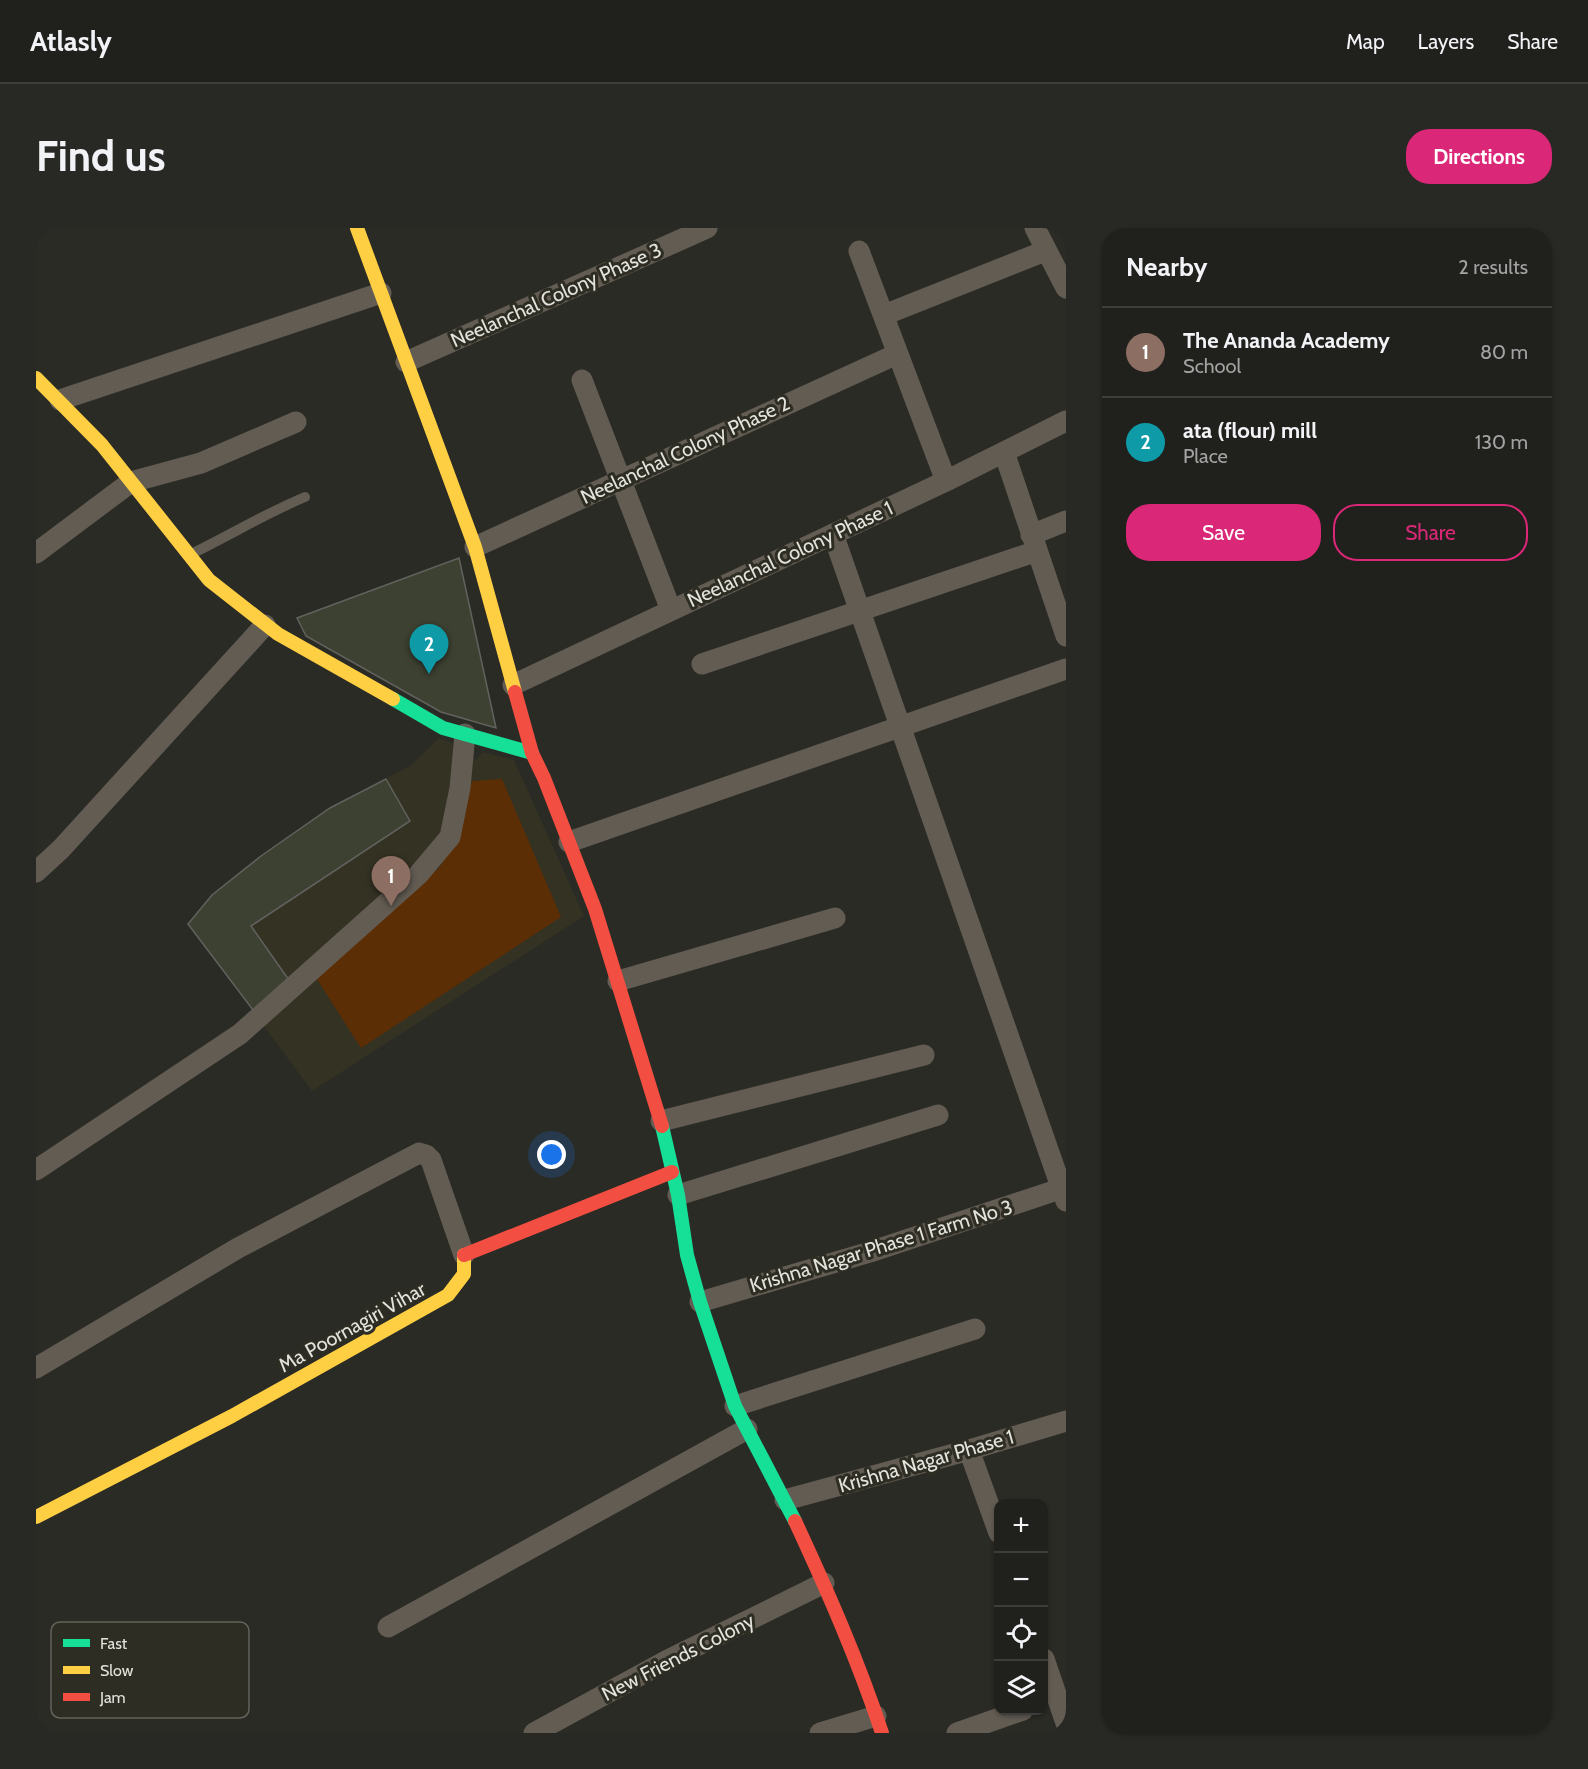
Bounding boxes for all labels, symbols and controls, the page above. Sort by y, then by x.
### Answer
text: Atlasly [30,24,112,58]
text: Map [1346,29,1385,54]
text: Layers [1418,29,1474,54]
text: Share [1507,29,1558,54]
button: Directions [1406,129,1552,184]
text: Find us [36,130,165,182]
street label: Neelanchal Colony Phase 3 [447,238,665,352]
text: Nearby [1126,251,1207,283]
text: 2 results [1458,255,1528,279]
text: The Ananda Academy [1183,327,1390,354]
text: 1 [1142,340,1149,364]
text: 80 m [1480,340,1528,364]
text: School [1183,354,1241,378]
street label: Neelanchal Colony Phase 2 [577,391,793,509]
text: ata (flour) mill [1183,417,1317,444]
text: 2 [1140,430,1151,454]
text: 130 m [1475,430,1528,454]
text: Place [1183,444,1228,468]
street label: Neelanchal Colony Phase 1 [683,496,897,612]
button: Save [1126,504,1321,561]
button: Share [1333,504,1528,561]
pin: 2 [410,624,448,674]
pin: 1 [372,856,410,906]
your location [537,1140,566,1169]
street label: Krishna Nagar Phase 1 Farm No 3 [747,1195,1015,1297]
street label: Ma Poornagiri Vihar [274,1276,430,1377]
street label: Krishna Nagar Phase 1 [835,1424,1017,1498]
map controls [994,1499,1048,1715]
button: + [994,1499,1048,1553]
button: − [994,1553,1048,1607]
button: locate [994,1607,1048,1661]
street label: New Friends Colony [598,1608,758,1706]
legend [51,1622,249,1718]
text: Fast [100,1634,128,1653]
text: Slow [100,1661,134,1680]
button: layers [994,1661,1048,1715]
text: Jam [99,1688,126,1707]

